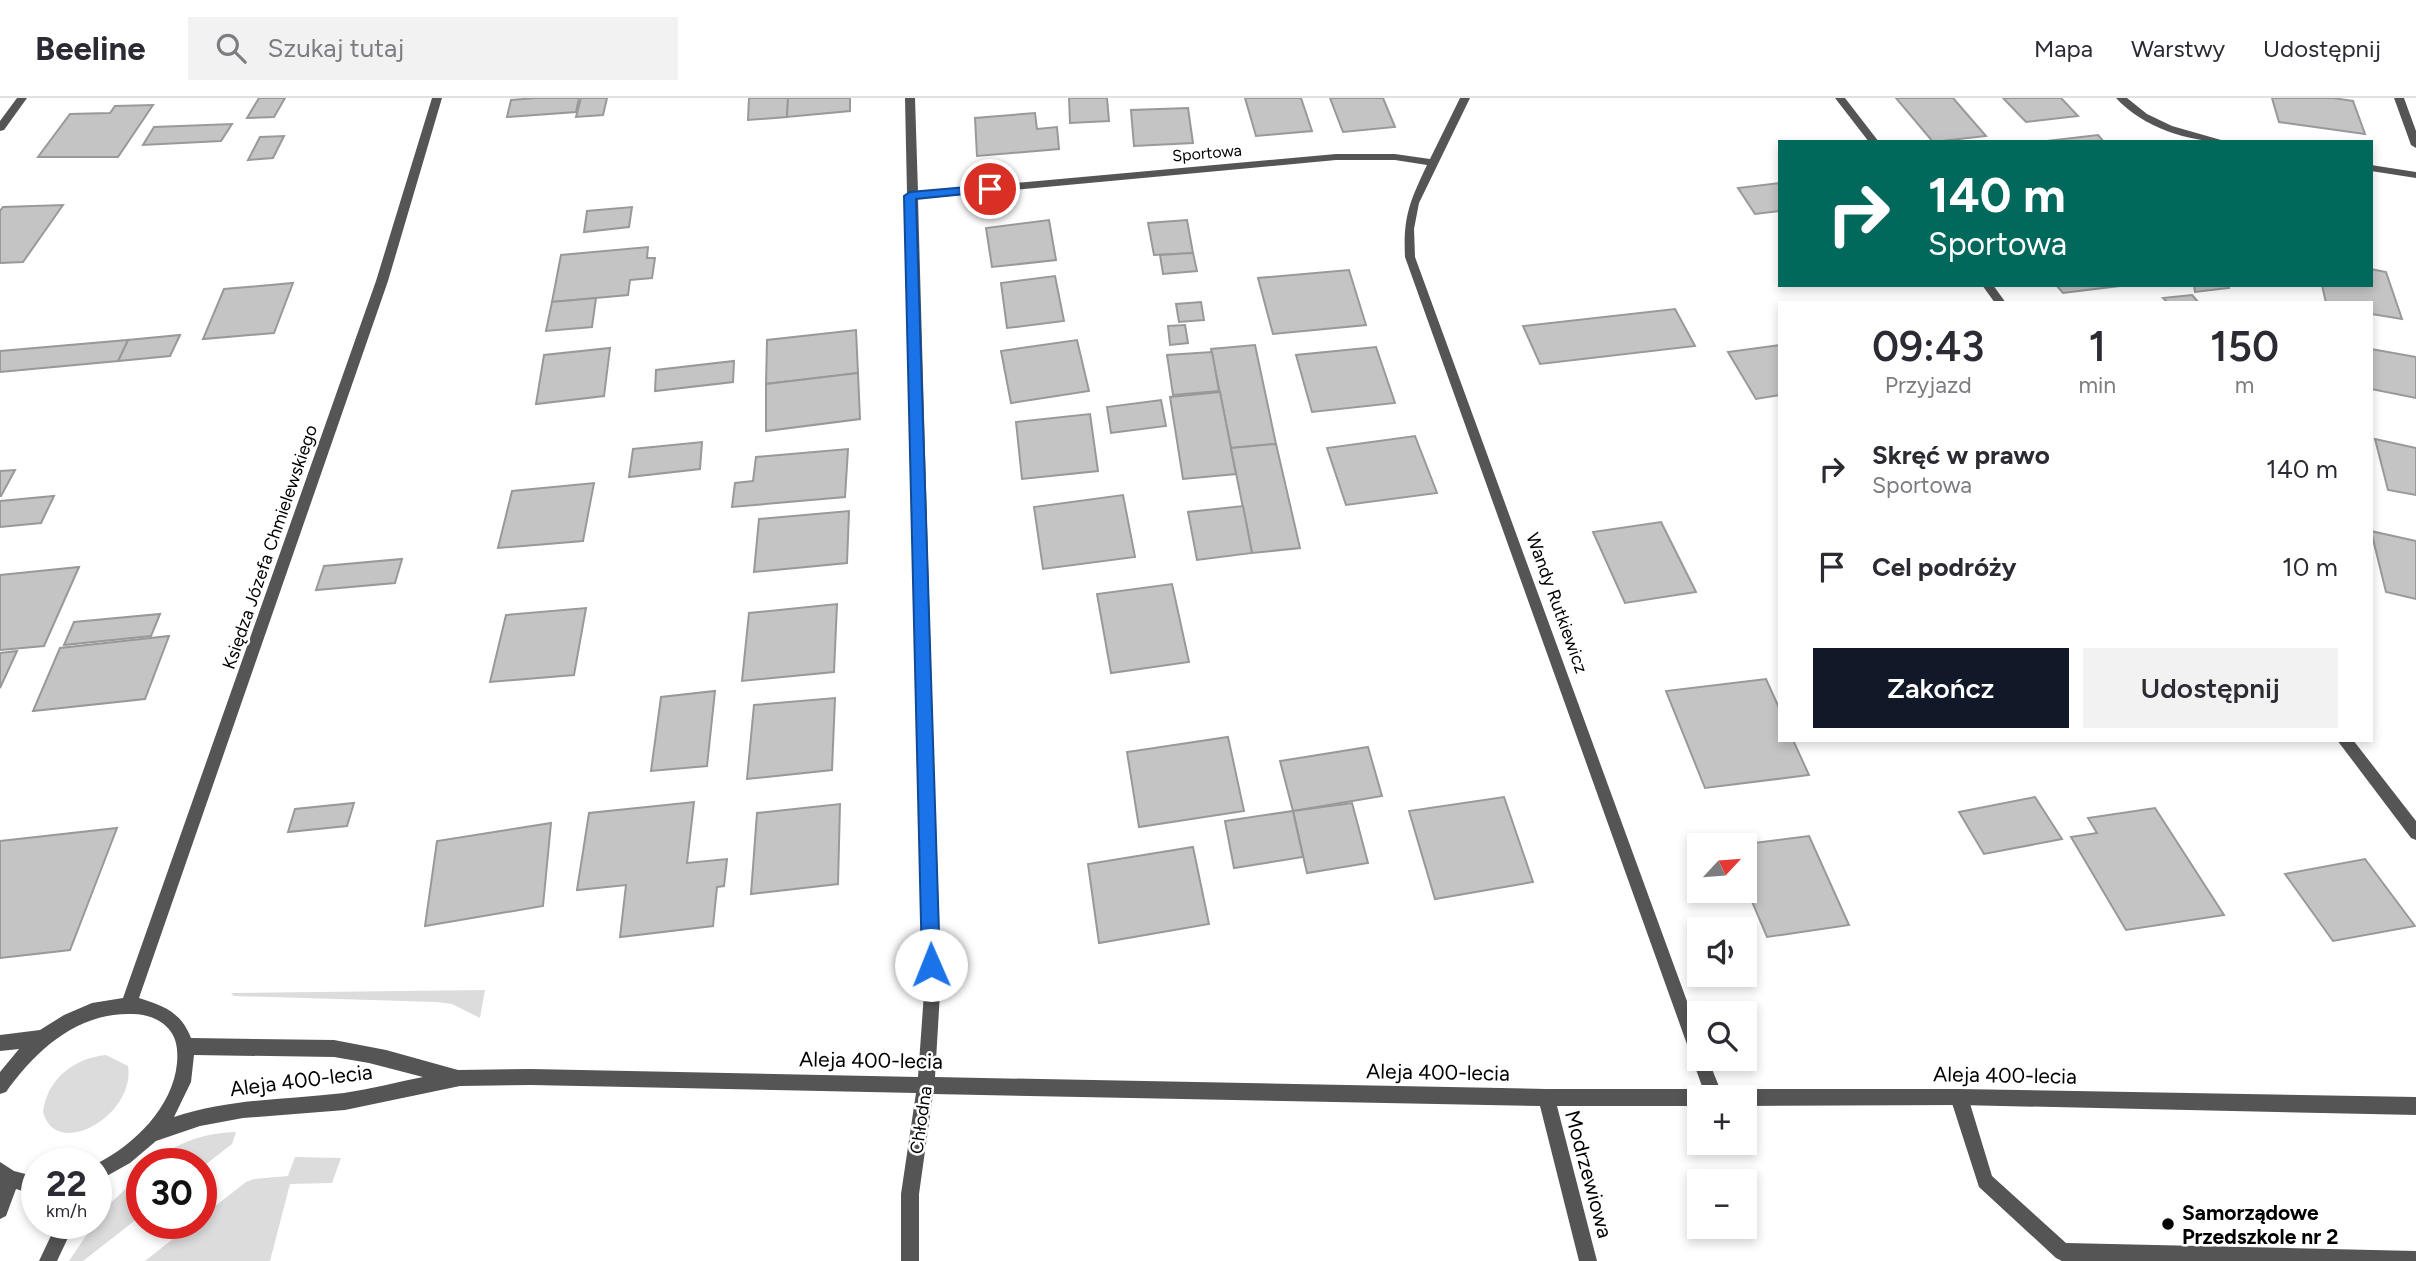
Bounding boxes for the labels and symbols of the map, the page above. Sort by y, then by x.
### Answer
street label: Sportowa [1172,141,1242,165]
pin [960,159,1020,219]
street label: Księdza Józefa Chmielewskiego [218,422,322,672]
street label: Wandy Rutkiewicz [1521,530,1593,676]
north arrow [1687,833,1757,903]
position arrow [894,928,968,1002]
street label: Aleja 400-lecia [799,1046,943,1074]
street label: Aleja 400-lecia [1366,1058,1510,1086]
street label: Aleja 400-lecia [228,1059,374,1101]
street label: Aleja 400-lecia [1933,1061,2077,1089]
street label: Chłodna [905,1085,937,1155]
street label: Modrzewiowa [1560,1107,1618,1241]
speed limit sign: 30 [126,1148,217,1239]
place label: Samorządowe Przedszkole nr 2 [2182,1200,2338,1249]
marker: Samorządowe Przedszkole nr 2 [2160,1216,2176,1232]

